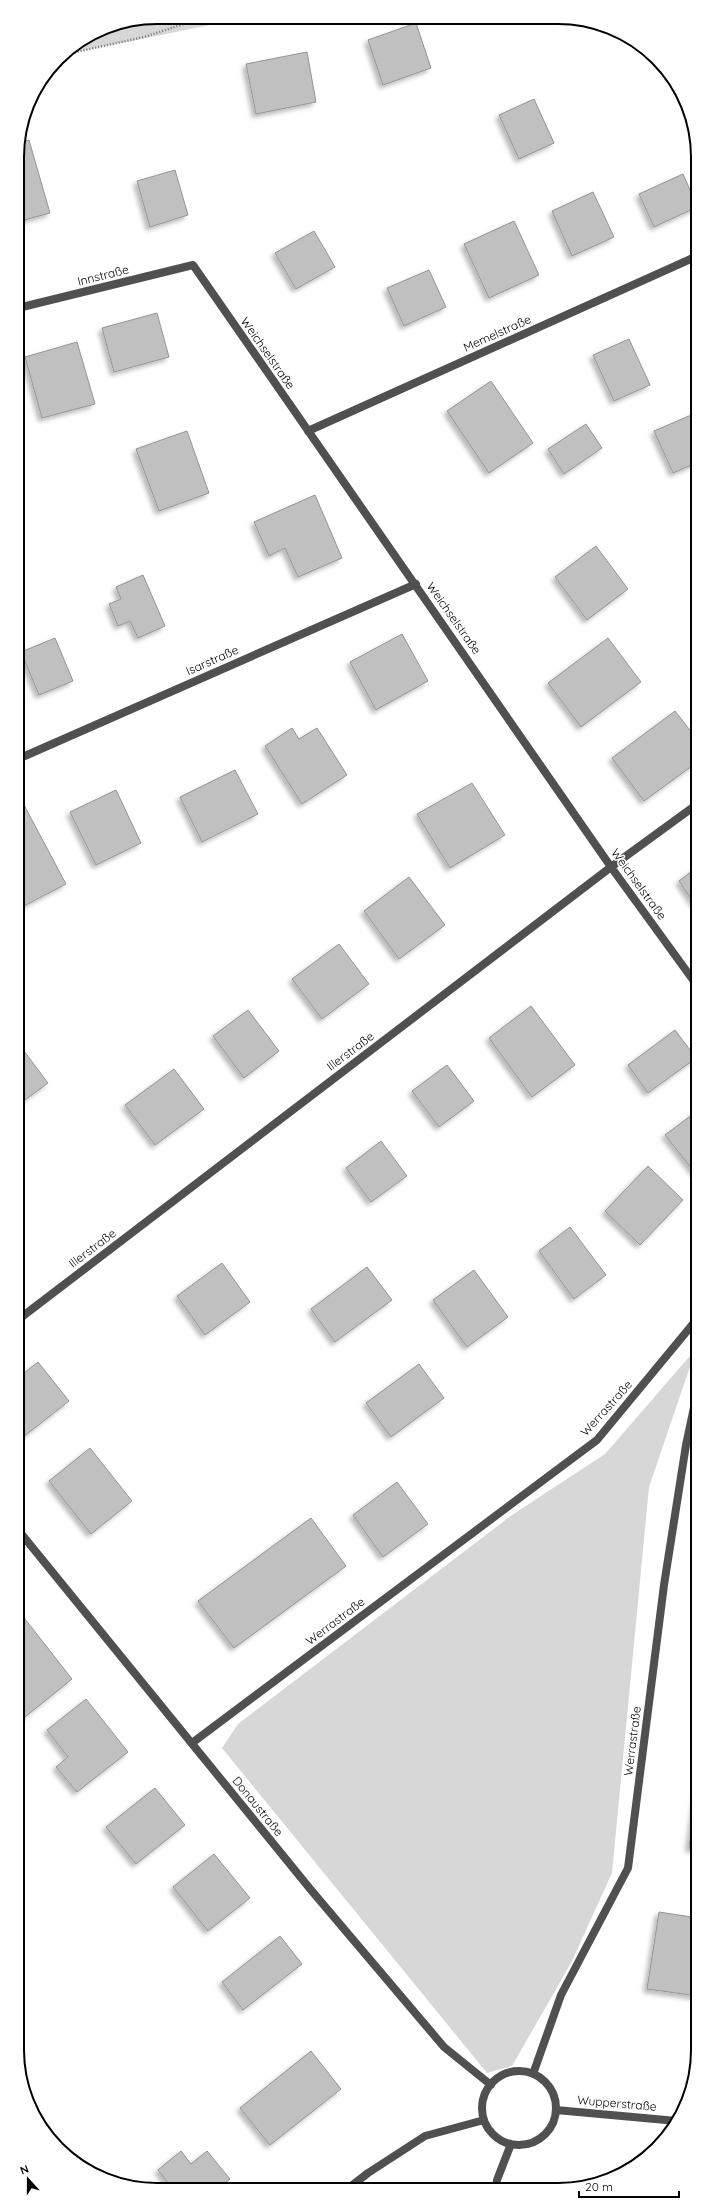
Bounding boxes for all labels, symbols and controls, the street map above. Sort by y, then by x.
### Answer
street label: Innstraße [76,261,130,289]
street label: Memelstraße [461,311,533,355]
street label: Weichselstraße [238,314,298,392]
street label: Weichselstraße [424,579,484,657]
street label: Isarstraße [183,642,241,678]
street label: Weichselstraße [608,845,670,923]
street label: Illerstraße [323,1028,377,1074]
street label: Illerstraße [65,1225,119,1271]
street label: Werrastraße [577,1377,635,1439]
street label: Werrastraße [303,1594,368,1648]
street label: Werrastraße [620,1705,644,1777]
street label: Donaustraße [229,1773,287,1839]
street label: Wupperstraße [577,2092,658,2114]
north arrow [8,2159,48,2199]
text: N [18,2162,31,2178]
scale bar [579,2173,679,2199]
text: 20 m [585,2179,613,2194]

